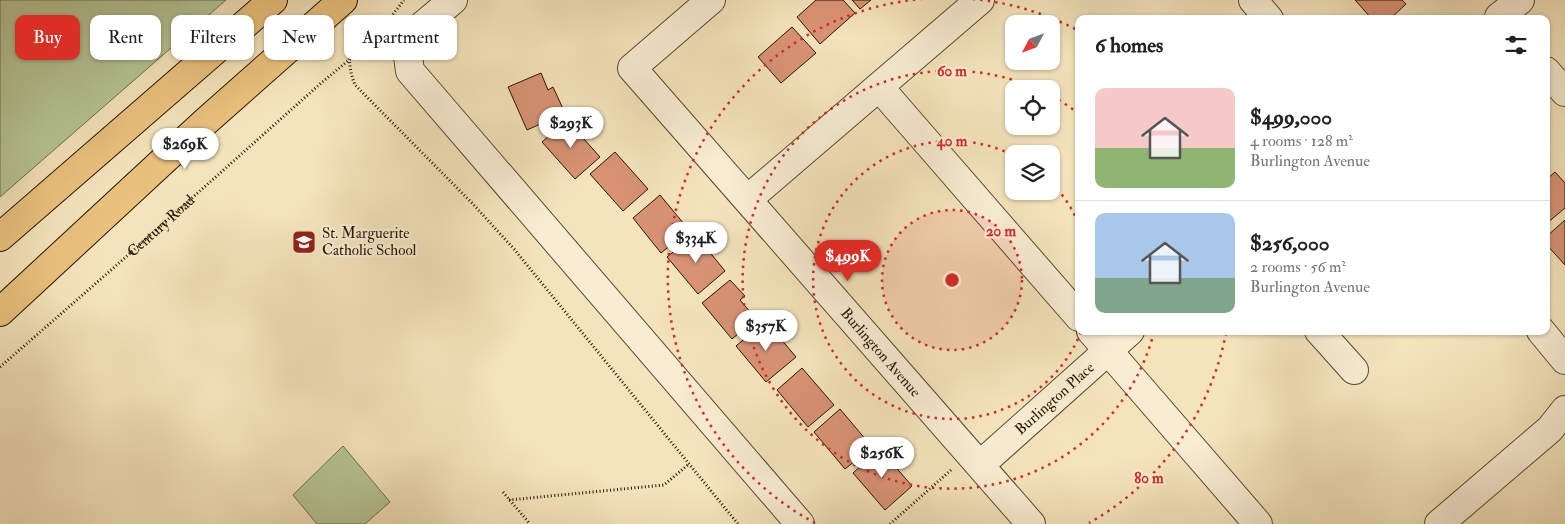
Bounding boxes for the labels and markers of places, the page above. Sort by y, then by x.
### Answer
pin: $293K [536,106,606,149]
pin: $269K [150,128,220,170]
pin: $334K [661,222,731,264]
place label: St. Marguerite Catholic School [322,224,417,260]
school or university icon: St. Marguerite Catholic School [291,229,317,255]
pin: $499K [813,240,883,282]
centre of rings [943,271,961,289]
pin: $357K [731,310,801,352]
pin: $256K [847,436,917,479]

